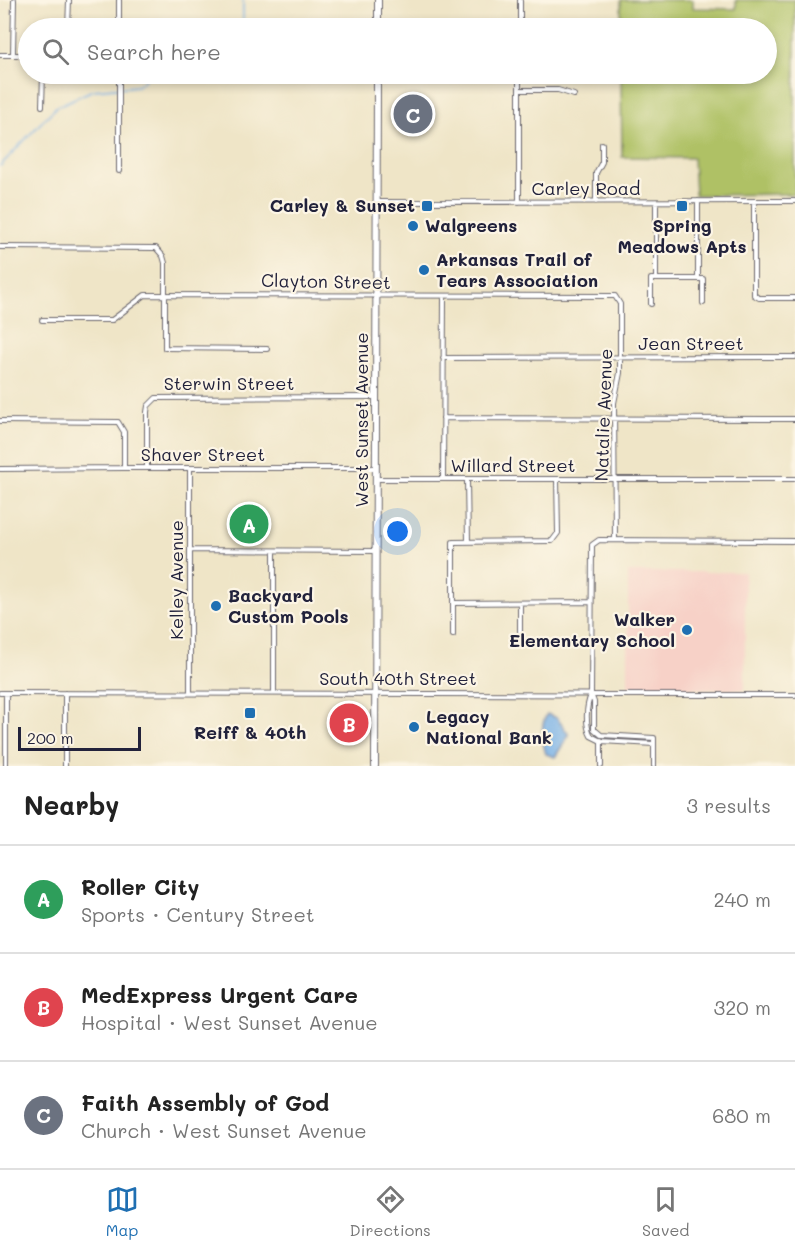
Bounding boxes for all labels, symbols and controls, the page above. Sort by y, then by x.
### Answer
search box [18,18,777,84]
icon: search [39,35,72,68]
text: Search here [87,37,221,66]
pin: C [394,92,432,136]
street label: Carley Road [532,176,640,200]
place label: Carley & Sunset [270,193,415,217]
marker: Carley & Sunset [420,199,434,213]
marker: Spring Meadows Apts [675,199,689,213]
place label: Walgreens [425,213,517,237]
place label: Spring Meadows Apts [617,213,747,258]
marker: Walgreens [406,219,420,233]
place label: Arkansas Trail of Tears Association [436,247,598,292]
marker: Arkansas Trail of Tears Association [417,263,431,277]
street label: Clayton Street [261,268,391,294]
street label: Jean Street [638,331,744,355]
street label: West Sunset Avenue [349,332,373,508]
street label: Natalie Avenue [589,348,617,482]
street label: Sterwin Street [164,371,294,395]
street label: Shaver Street [141,442,265,466]
street label: Willard Street [450,453,576,477]
pin: A [230,502,268,546]
your location [383,517,412,546]
street label: Kelley Avenue [164,520,188,640]
place label: Backyard Custom Pools [228,583,349,628]
marker: Backyard Custom Pools [209,599,223,613]
place label: Walker Elementary School [509,607,675,652]
marker: Walker Elementary School [680,623,694,637]
street label: South 40th Street [319,666,477,690]
pin: B [330,700,368,746]
place label: Legacy National Bank [426,704,552,749]
marker: Reiff & 40th [243,706,257,720]
place label: Reiff & 40th [194,720,306,744]
marker: Legacy National Bank [407,720,421,734]
scale bar [18,724,141,752]
text: 200 m [27,727,74,748]
text: Nearby [24,788,119,822]
text: 3 results [686,792,771,818]
text: Roller City [81,872,199,901]
text: A [37,886,50,912]
text: 240 m [713,886,771,912]
text: Sports · Century Street [81,901,315,927]
text: MedExpress Urgent Care [81,980,358,1009]
text: B [37,994,50,1020]
text: 320 m [713,994,771,1020]
text: Hospital · West Sunset Avenue [81,1009,378,1035]
text: Faith Assembly of God [81,1088,329,1117]
text: C [36,1102,51,1128]
text: 680 m [712,1102,771,1128]
text: Church · West Sunset Avenue [81,1117,367,1143]
tab: Map [106,1183,139,1240]
tab: Directions [350,1183,431,1240]
tab: Saved [642,1183,689,1240]

